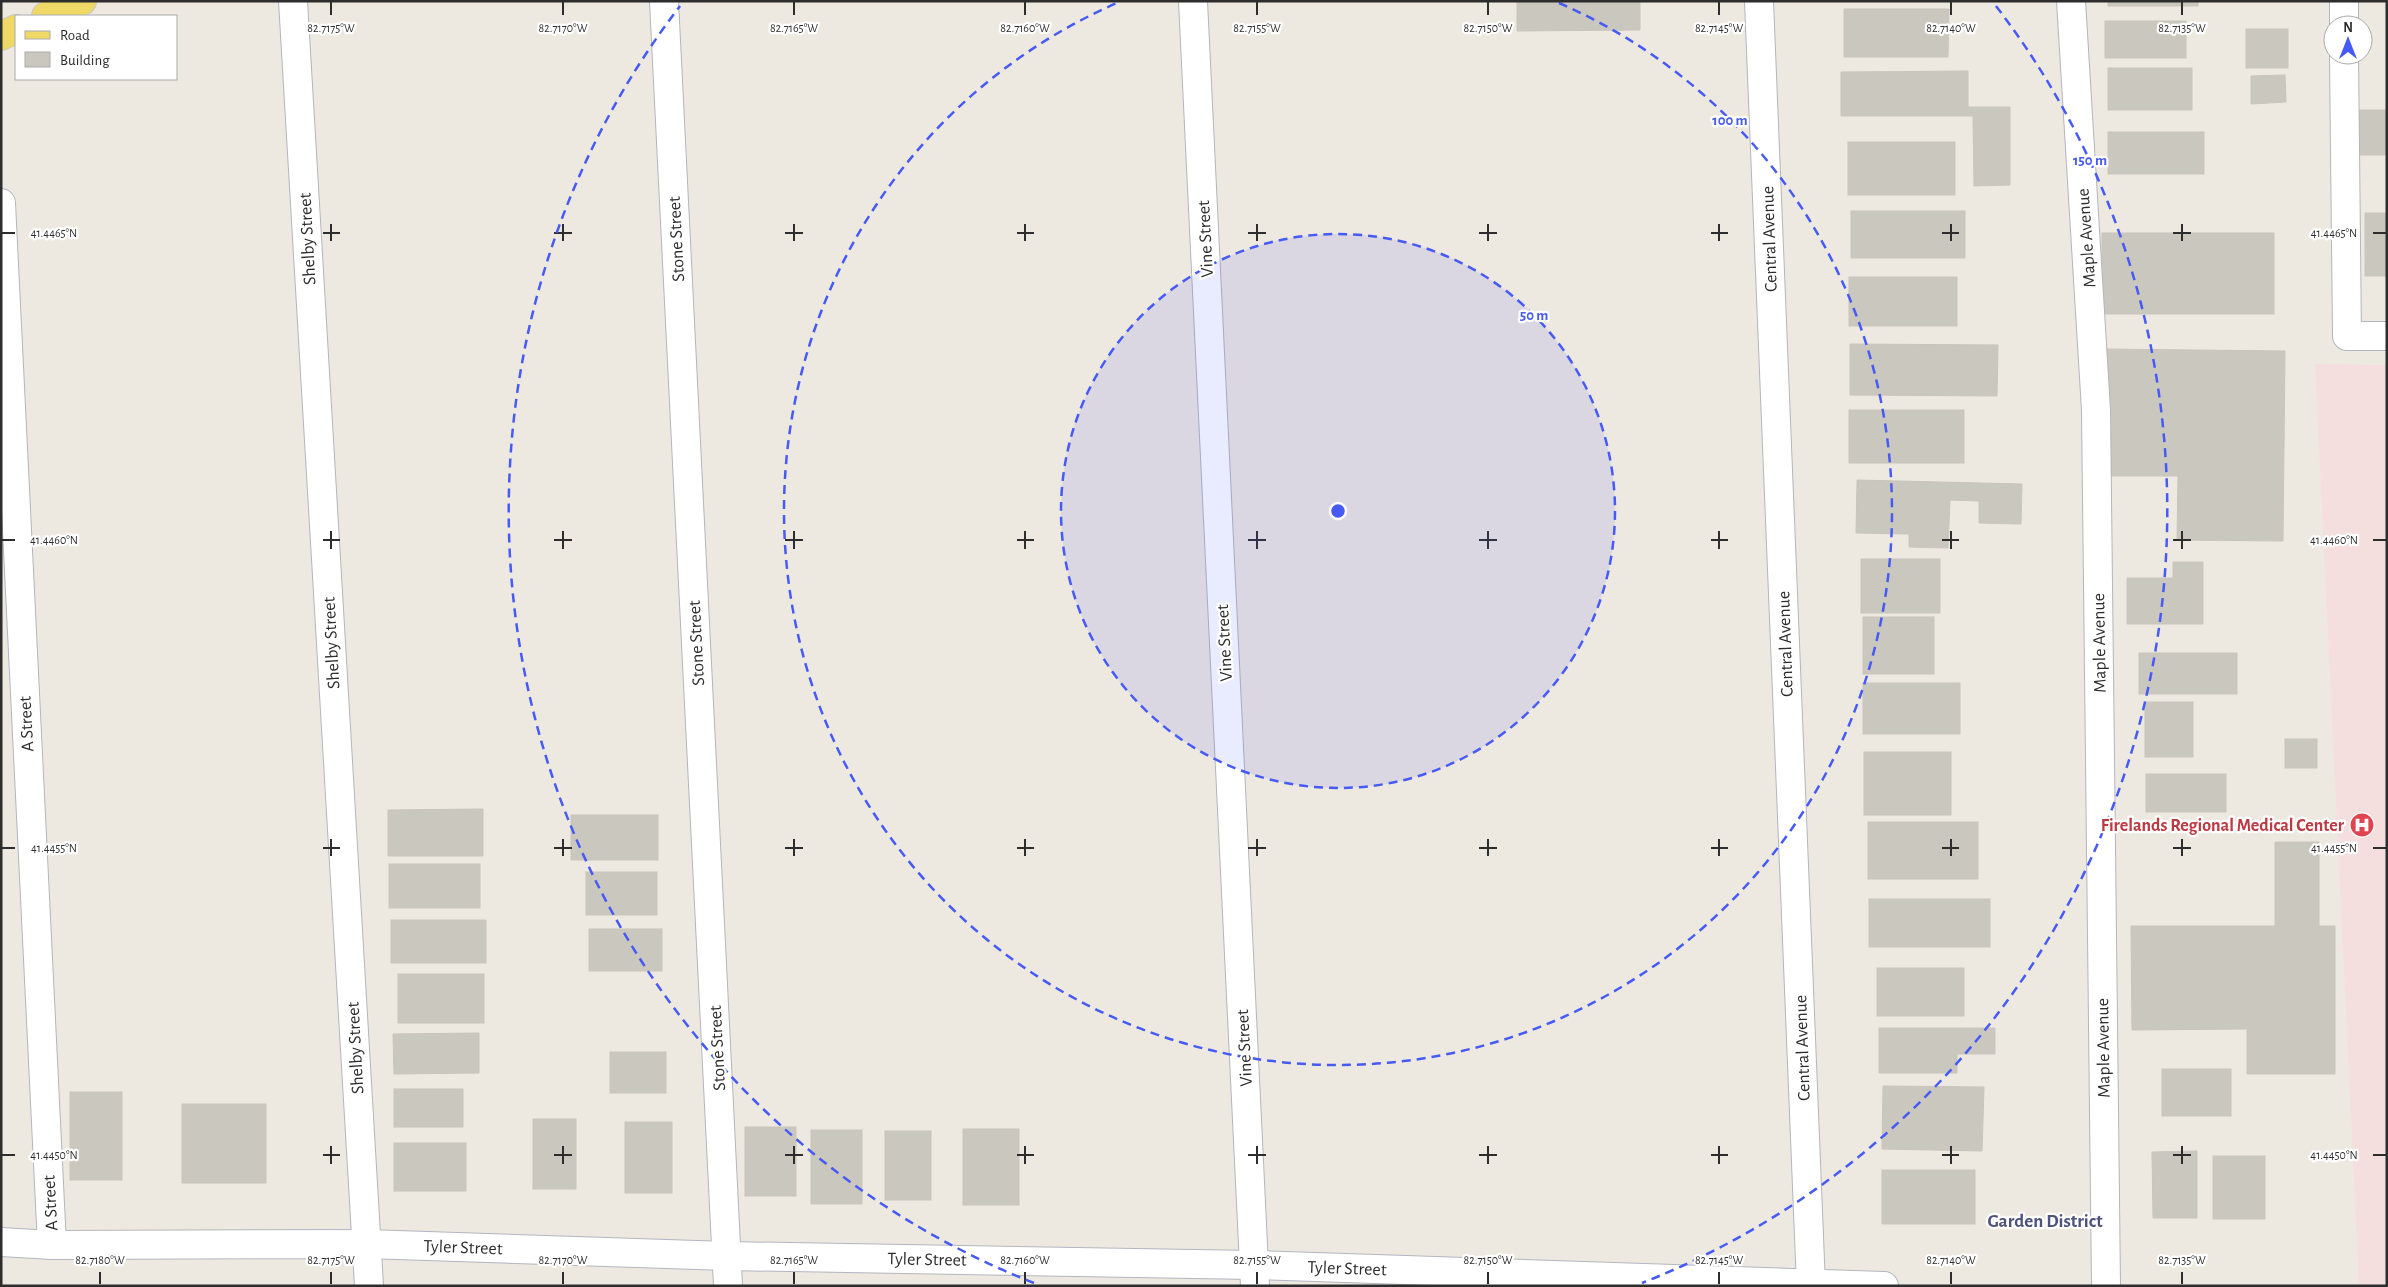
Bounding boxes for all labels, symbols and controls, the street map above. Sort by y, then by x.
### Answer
legend [15,15,178,80]
north arrow [2323,15,2373,65]
text: N [2343,21,2353,35]
text: 82.7175°W [307,22,355,34]
text: 82.7170°W [539,22,588,34]
text: 82.7165°W [770,22,818,34]
text: 82.7160°W [1000,22,1050,34]
text: 82.7155°W [1233,22,1281,34]
text: 82.7150°W [1464,22,1513,34]
text: 82.7145°W [1695,22,1743,34]
text: 82.7140°W [1926,22,1976,34]
text: 82.7135°W [2158,22,2206,34]
text: Road [60,28,90,43]
text: Building [60,53,110,68]
text: 100 m [1712,113,1748,128]
text: 150 m [2073,153,2107,168]
street label: Central Avenue [1759,186,1781,292]
street label: Maple Avenue [2075,188,2099,288]
street label: Shelby Street [297,192,319,286]
street label: Stone Street [666,195,688,282]
street label: Vine Street [1195,200,1217,278]
text: 41.4465°N [31,227,77,239]
text: 41.4465°N [2311,227,2357,239]
text: 50 m [1520,308,1548,323]
centre of rings [1329,502,1347,520]
text: 41.4460°N [30,534,78,546]
text: 41.4460°N [2310,534,2358,546]
street label: Central Avenue [1775,591,1797,697]
street label: Maple Avenue [2090,593,2110,693]
street label: Shelby Street [321,596,343,690]
street label: Stone Street [686,599,708,686]
street label: Vine Street [1214,604,1236,682]
street label: A Street [17,695,37,752]
hospital icon: Firelands Regional Medical Center [2349,812,2375,838]
place label: Firelands Regional Medical Center [2101,817,2345,835]
text: 41.4455°N [31,842,77,854]
text: 41.4455°N [2311,842,2357,854]
street label: Central Avenue [1792,995,1814,1101]
street label: Maple Avenue [2094,998,2114,1098]
street label: Shelby Street [345,1001,367,1095]
street label: Stone Street [707,1004,729,1091]
street label: Vine Street [1234,1009,1256,1087]
text: 41.4450°N [30,1149,78,1161]
text: 41.4450°N [2310,1149,2358,1161]
street label: A Street [41,1174,61,1231]
district label: Garden District [1987,1212,2103,1231]
street label: Tyler Street [423,1238,503,1258]
street label: Tyler Street [887,1250,967,1270]
text: 82.7180°W [75,1254,125,1266]
text: 82.7175°W [307,1254,355,1266]
text: 82.7170°W [539,1254,588,1266]
text: 82.7165°W [770,1254,818,1266]
text: 82.7160°W [1000,1254,1050,1266]
text: 82.7155°W [1233,1254,1281,1266]
text: 82.7150°W [1464,1254,1513,1266]
text: 82.7145°W [1695,1254,1743,1266]
text: 82.7140°W [1926,1254,1976,1266]
text: 82.7135°W [2158,1254,2206,1266]
street label: Tyler Street [1307,1259,1387,1279]

